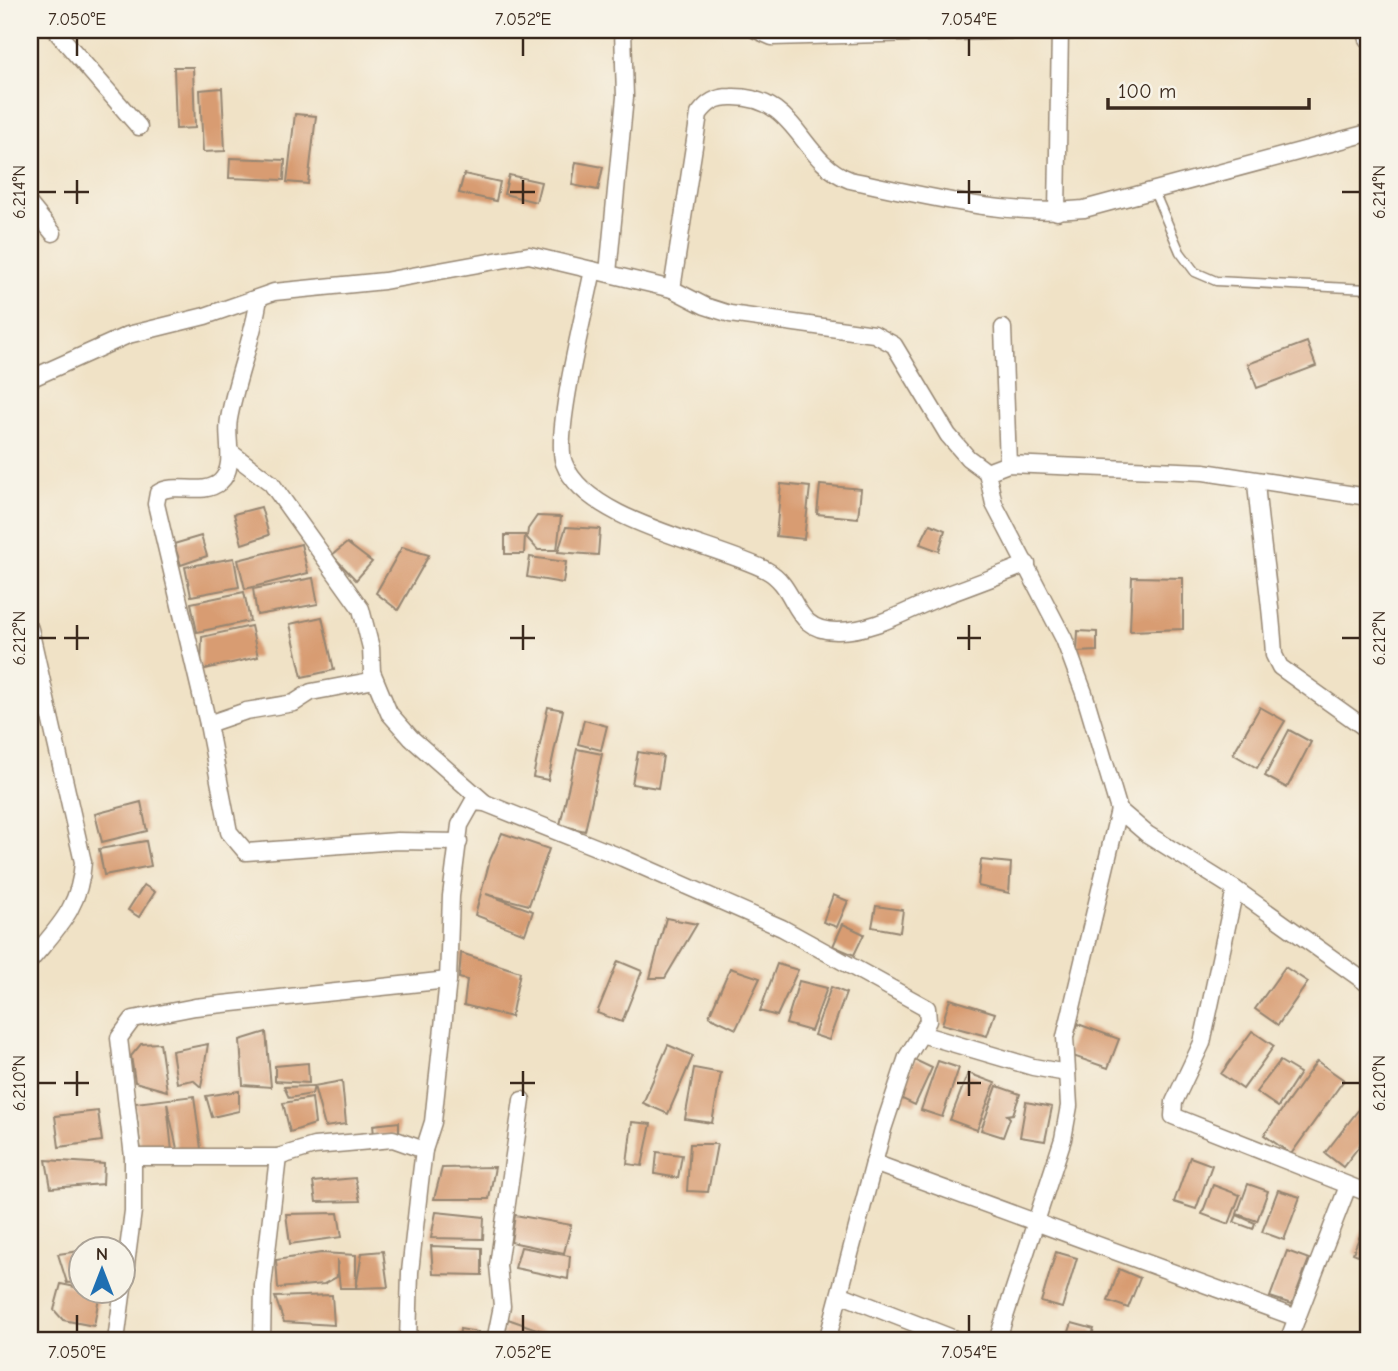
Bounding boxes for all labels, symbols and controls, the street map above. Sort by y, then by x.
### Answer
text: 7.050°E [48,9,106,30]
text: 7.052°E [495,9,551,30]
text: 7.054°E [941,9,997,30]
scale bar [1108,66,1309,110]
text: 100 m [1118,79,1176,103]
text: 6.214°N [9,165,30,219]
text: 6.214°N [1369,165,1390,219]
text: 6.212°N [9,611,30,665]
text: 6.212°N [1369,611,1390,665]
text: 6.210°N [9,1055,30,1111]
text: 6.210°N [1369,1055,1390,1111]
north arrow [66,1234,136,1304]
text: N [96,1243,108,1265]
text: 7.050°E [48,1342,106,1363]
text: 7.052°E [495,1342,551,1363]
text: 7.054°E [941,1342,997,1363]

